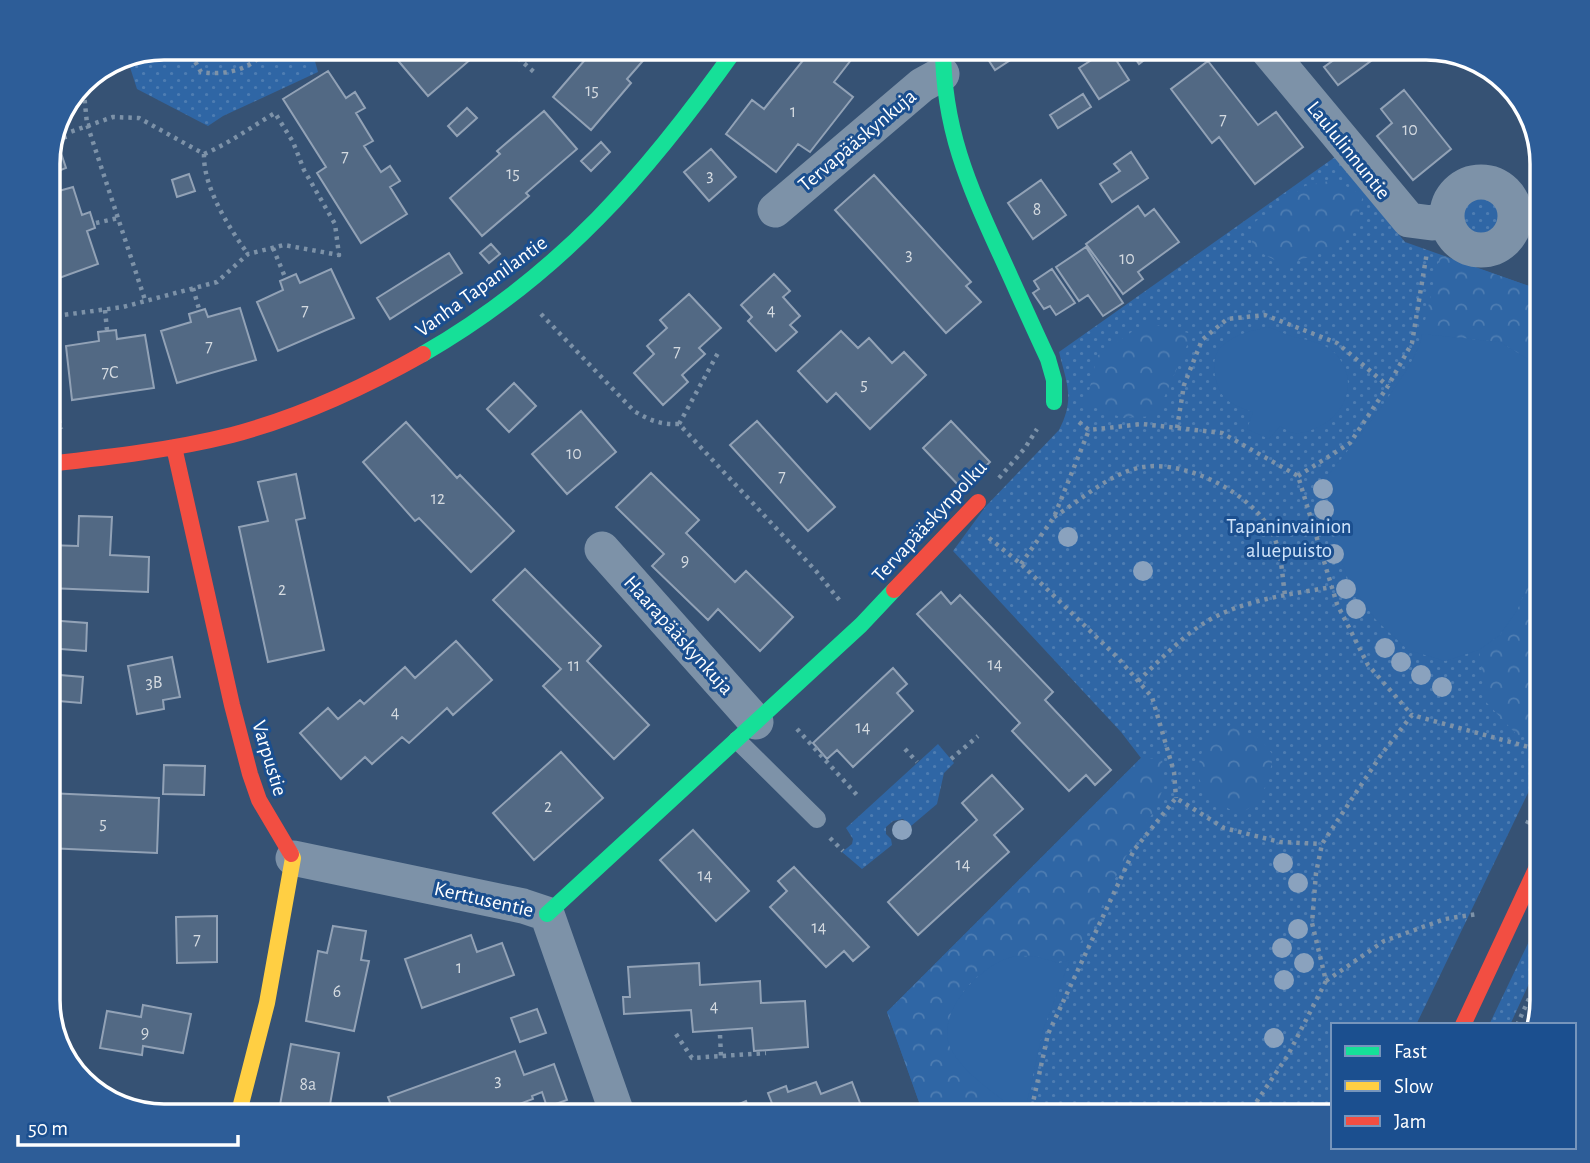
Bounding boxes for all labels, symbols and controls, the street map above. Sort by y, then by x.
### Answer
house number: 15 [585,82,599,100]
street label: Tervapääskynkuja [794,85,920,196]
street label: Laululinnuntie [1303,97,1394,203]
house number: 1 [790,103,796,121]
house number: 7 [1219,111,1227,129]
house number: 10 [1402,121,1418,139]
house number: 7 [341,148,349,166]
house number: 15 [506,165,520,183]
house number: 3 [706,167,714,185]
house number: 8 [1033,201,1041,219]
street label: Vanha Tapanilantie [412,232,551,341]
house number: 3 [905,246,913,264]
house number: 10 [1119,250,1135,268]
house number: 7 [301,302,309,320]
house number: 4 [767,302,776,320]
house number: 7 [205,338,213,356]
house number: 7 [673,343,681,361]
house number: 7C [102,364,118,382]
house number: 5 [860,376,868,394]
house number: 10 [566,445,582,463]
street label: Tervapääskynpolku [868,456,991,586]
house number: 7 [778,468,786,486]
house number: 12 [431,490,445,508]
park label: Tapaninvainion aluepuisto [1226,516,1352,561]
house number: 9 [681,552,689,570]
street label: Haarapääskynkuja [620,572,738,699]
house number: 2 [278,581,286,599]
house number: 14 [988,656,1003,674]
house number: 11 [568,657,580,675]
house number: 3B [145,674,163,692]
house number: 4 [391,704,400,722]
street label: Varpustie [248,718,291,798]
house number: 14 [856,719,871,737]
house number: 2 [544,798,552,816]
house number: 5 [99,815,107,833]
house number: 14 [956,856,971,874]
house number: 14 [698,867,713,885]
street label: Kerttusentie [432,878,536,921]
house number: 14 [812,919,827,937]
house number: 7 [193,931,201,949]
house number: 1 [456,959,462,977]
house number: 6 [333,983,341,1001]
house number: 4 [710,998,719,1016]
legend [1331,1023,1576,1149]
house number: 9 [141,1024,149,1042]
text: Fast [1394,1041,1427,1062]
house number: 3 [494,1072,502,1090]
house number: 8a [300,1076,316,1094]
text: Slow [1394,1076,1433,1097]
scale bar [18,1104,238,1148]
text: Jam [1394,1111,1426,1132]
text: 50 m [28,1118,68,1139]

